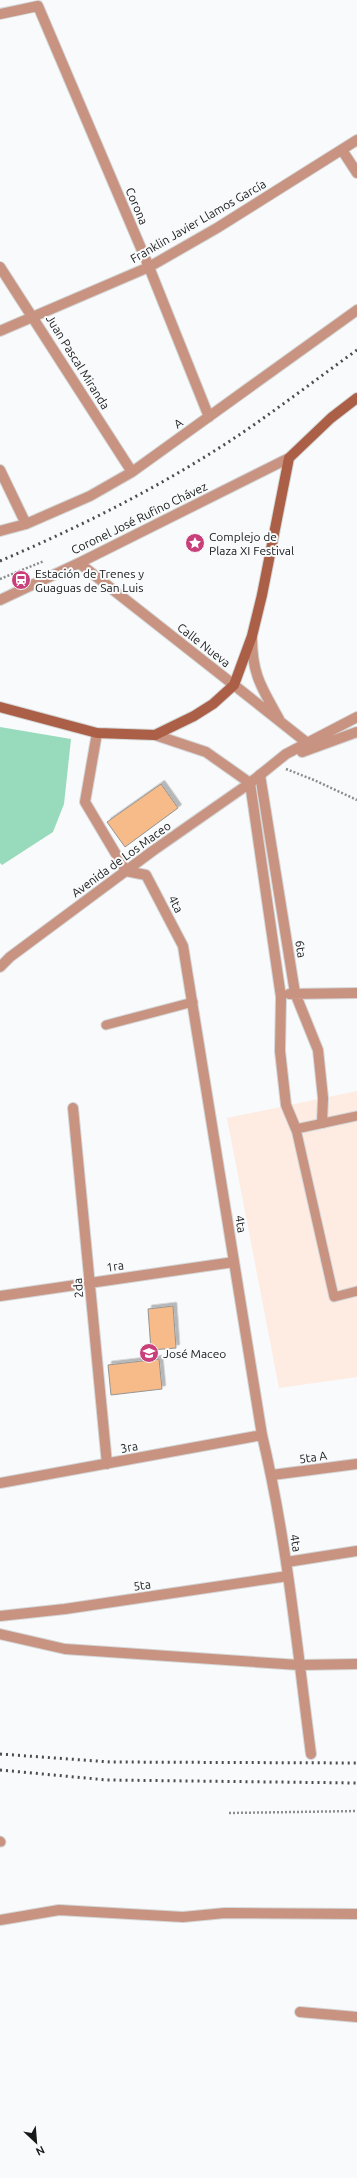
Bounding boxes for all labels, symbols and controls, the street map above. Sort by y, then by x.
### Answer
street label: Franklin Javier Llamos García [128,177,268,265]
street label: Corona [123,186,151,226]
street label: Juan Pascal Miranda [44,312,112,412]
street label: A [171,415,185,431]
street label: Coronel José Rufino Chávez [69,479,209,557]
place label: Complejo de Plaza XI Festival [209,530,294,557]
place icon: Complejo de Plaza XI Festival [184,532,206,554]
place label: Estación de Trenes y Guaguas de San Luis [35,567,144,594]
station icon: Estación de Trenes y Guaguas de San Luis [10,569,32,591]
street label: Calle Nueva [175,620,233,670]
street label: Avenida de Los Maceo [69,819,173,899]
street label: 4ta [166,893,186,915]
street label: 6ta [293,939,309,959]
street label: 4ta [233,1214,249,1234]
street label: 1ra [105,1258,125,1274]
street label: 2da [71,1277,85,1299]
school or university icon: José Maceo [138,1342,160,1364]
place label: José Maceo [163,1347,226,1360]
street label: 3ra [119,1439,139,1455]
street label: 5ta A [298,1449,328,1465]
street label: 4ta [288,1533,304,1553]
street label: 5ta [132,1577,152,1593]
north arrow [16,2122,56,2162]
text: N [34,2144,47,2158]

